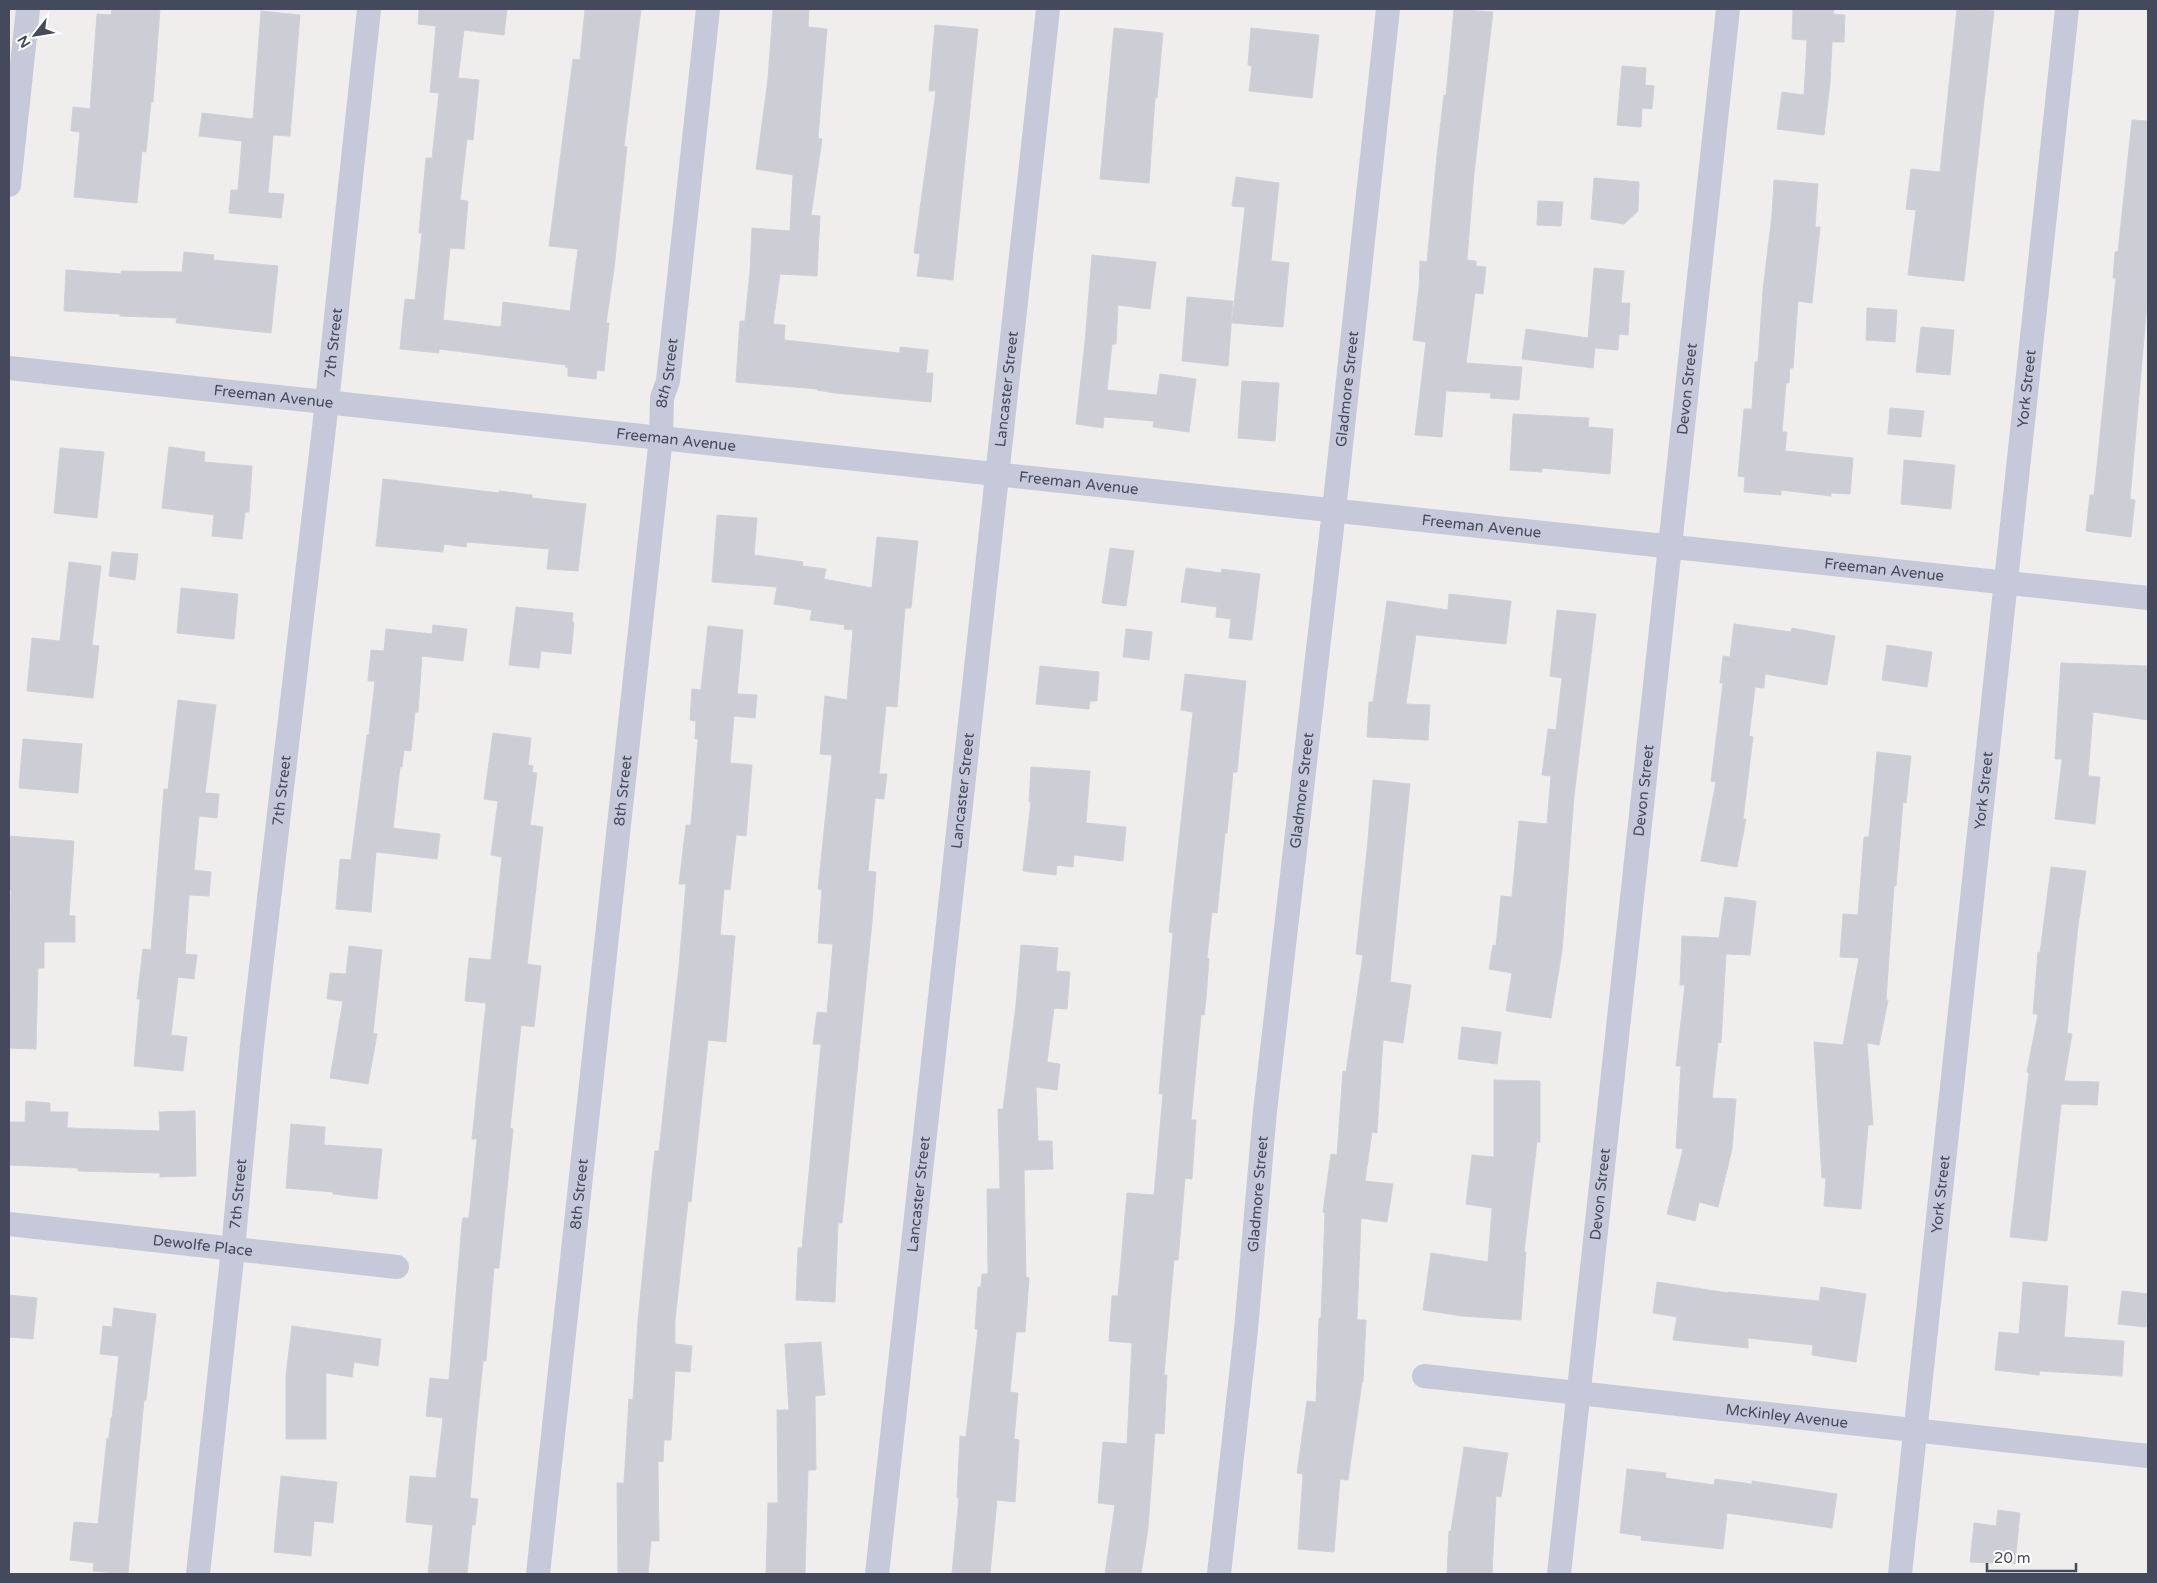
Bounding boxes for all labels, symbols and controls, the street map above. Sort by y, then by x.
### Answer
north arrow [10,10,60,60]
text: N [14,32,34,51]
street label: 7th Street [321,307,346,380]
street label: Lancaster Street [991,330,1022,448]
street label: Gladmore Street [1332,330,1362,448]
street label: 8th Street [653,337,682,408]
street label: Devon Street [1673,342,1701,436]
street label: York Street [2013,349,2040,429]
street label: Freeman Avenue [213,381,334,412]
street label: Freeman Avenue [615,424,737,455]
street label: Freeman Avenue [1018,468,1140,498]
street label: Freeman Avenue [1421,511,1542,542]
street label: Freeman Avenue [1823,554,1945,585]
street label: Gladmore Street [1286,731,1317,849]
street label: Lancaster Street [947,732,978,850]
street label: Devon Street [1630,743,1658,837]
street label: York Street [1971,750,1997,830]
street label: 7th Street [269,754,295,827]
street label: 8th Street [610,754,636,827]
street label: Lancaster Street [903,1135,934,1253]
street label: Gladmore Street [1244,1135,1272,1253]
street label: Devon Street [1586,1147,1614,1241]
street label: York Street [1927,1154,1954,1234]
street label: 7th Street [226,1158,250,1230]
street label: 8th Street [566,1158,592,1231]
street label: Dewolfe Place [152,1231,254,1260]
street label: McKinley Avenue [1725,1400,1849,1432]
scale bar [1987,1540,2076,1572]
text: 20 m [1994,1549,2031,1567]

